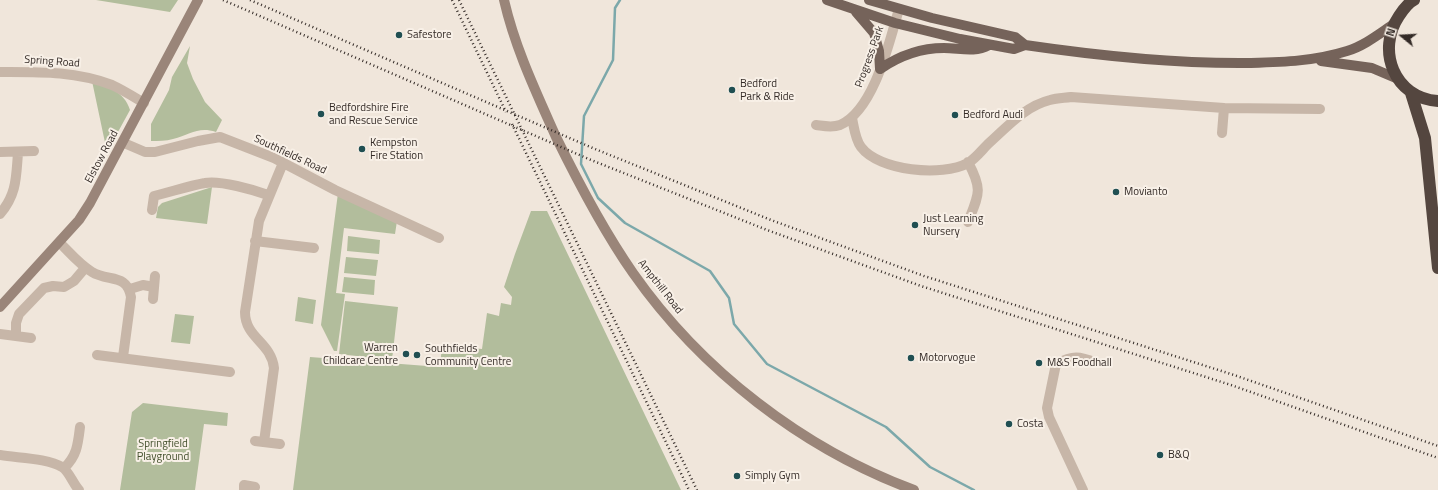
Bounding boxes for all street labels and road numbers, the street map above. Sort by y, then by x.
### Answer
street label: Progress Park [853,24,887,90]
street label: Spring Road [24,53,80,71]
street label: Elstow Road [83,128,121,186]
street label: Southfields Road [252,132,328,178]
street label: Ampthill Road [635,257,685,317]

